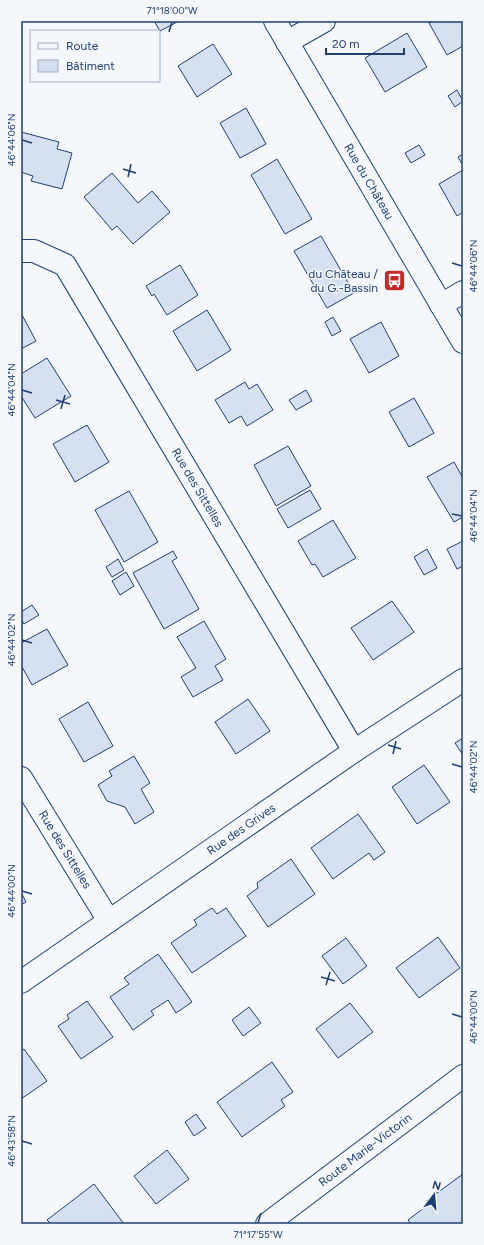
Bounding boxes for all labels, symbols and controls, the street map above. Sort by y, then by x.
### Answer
text: 71°18'00"W [146,4,198,17]
legend [30,30,160,82]
scale bar [326,30,404,56]
text: 20 m [332,37,360,51]
text: Route [66,39,99,53]
text: Bâtiment [66,59,115,73]
text: 46°44'06"N [5,114,18,167]
street label: Rue du Château [341,141,397,222]
text: 46°44'06"N [467,240,480,293]
place label: du Château / du G.-Bassin [308,267,378,295]
bus stop icon: du Château / du G.-Bassin [381,268,407,294]
text: 46°44'04"N [5,363,18,417]
street label: Rue des Sittelles [169,446,226,530]
text: 46°44'04"N [467,489,480,543]
text: 46°44'02"N [5,614,18,666]
text: 46°44'02"N [467,741,480,793]
street label: Rue des Grives [204,800,278,858]
street label: Rue des Sittelles [36,808,95,892]
text: 46°44'00"N [5,864,18,918]
text: 46°44'00"N [467,990,480,1044]
street label: Route Marie-Victorin [316,1110,415,1189]
text: 46°43'58"N [5,1115,18,1167]
north arrow [414,1175,454,1215]
text: N [431,1178,443,1193]
text: 71°17'55"W [234,1228,283,1241]

